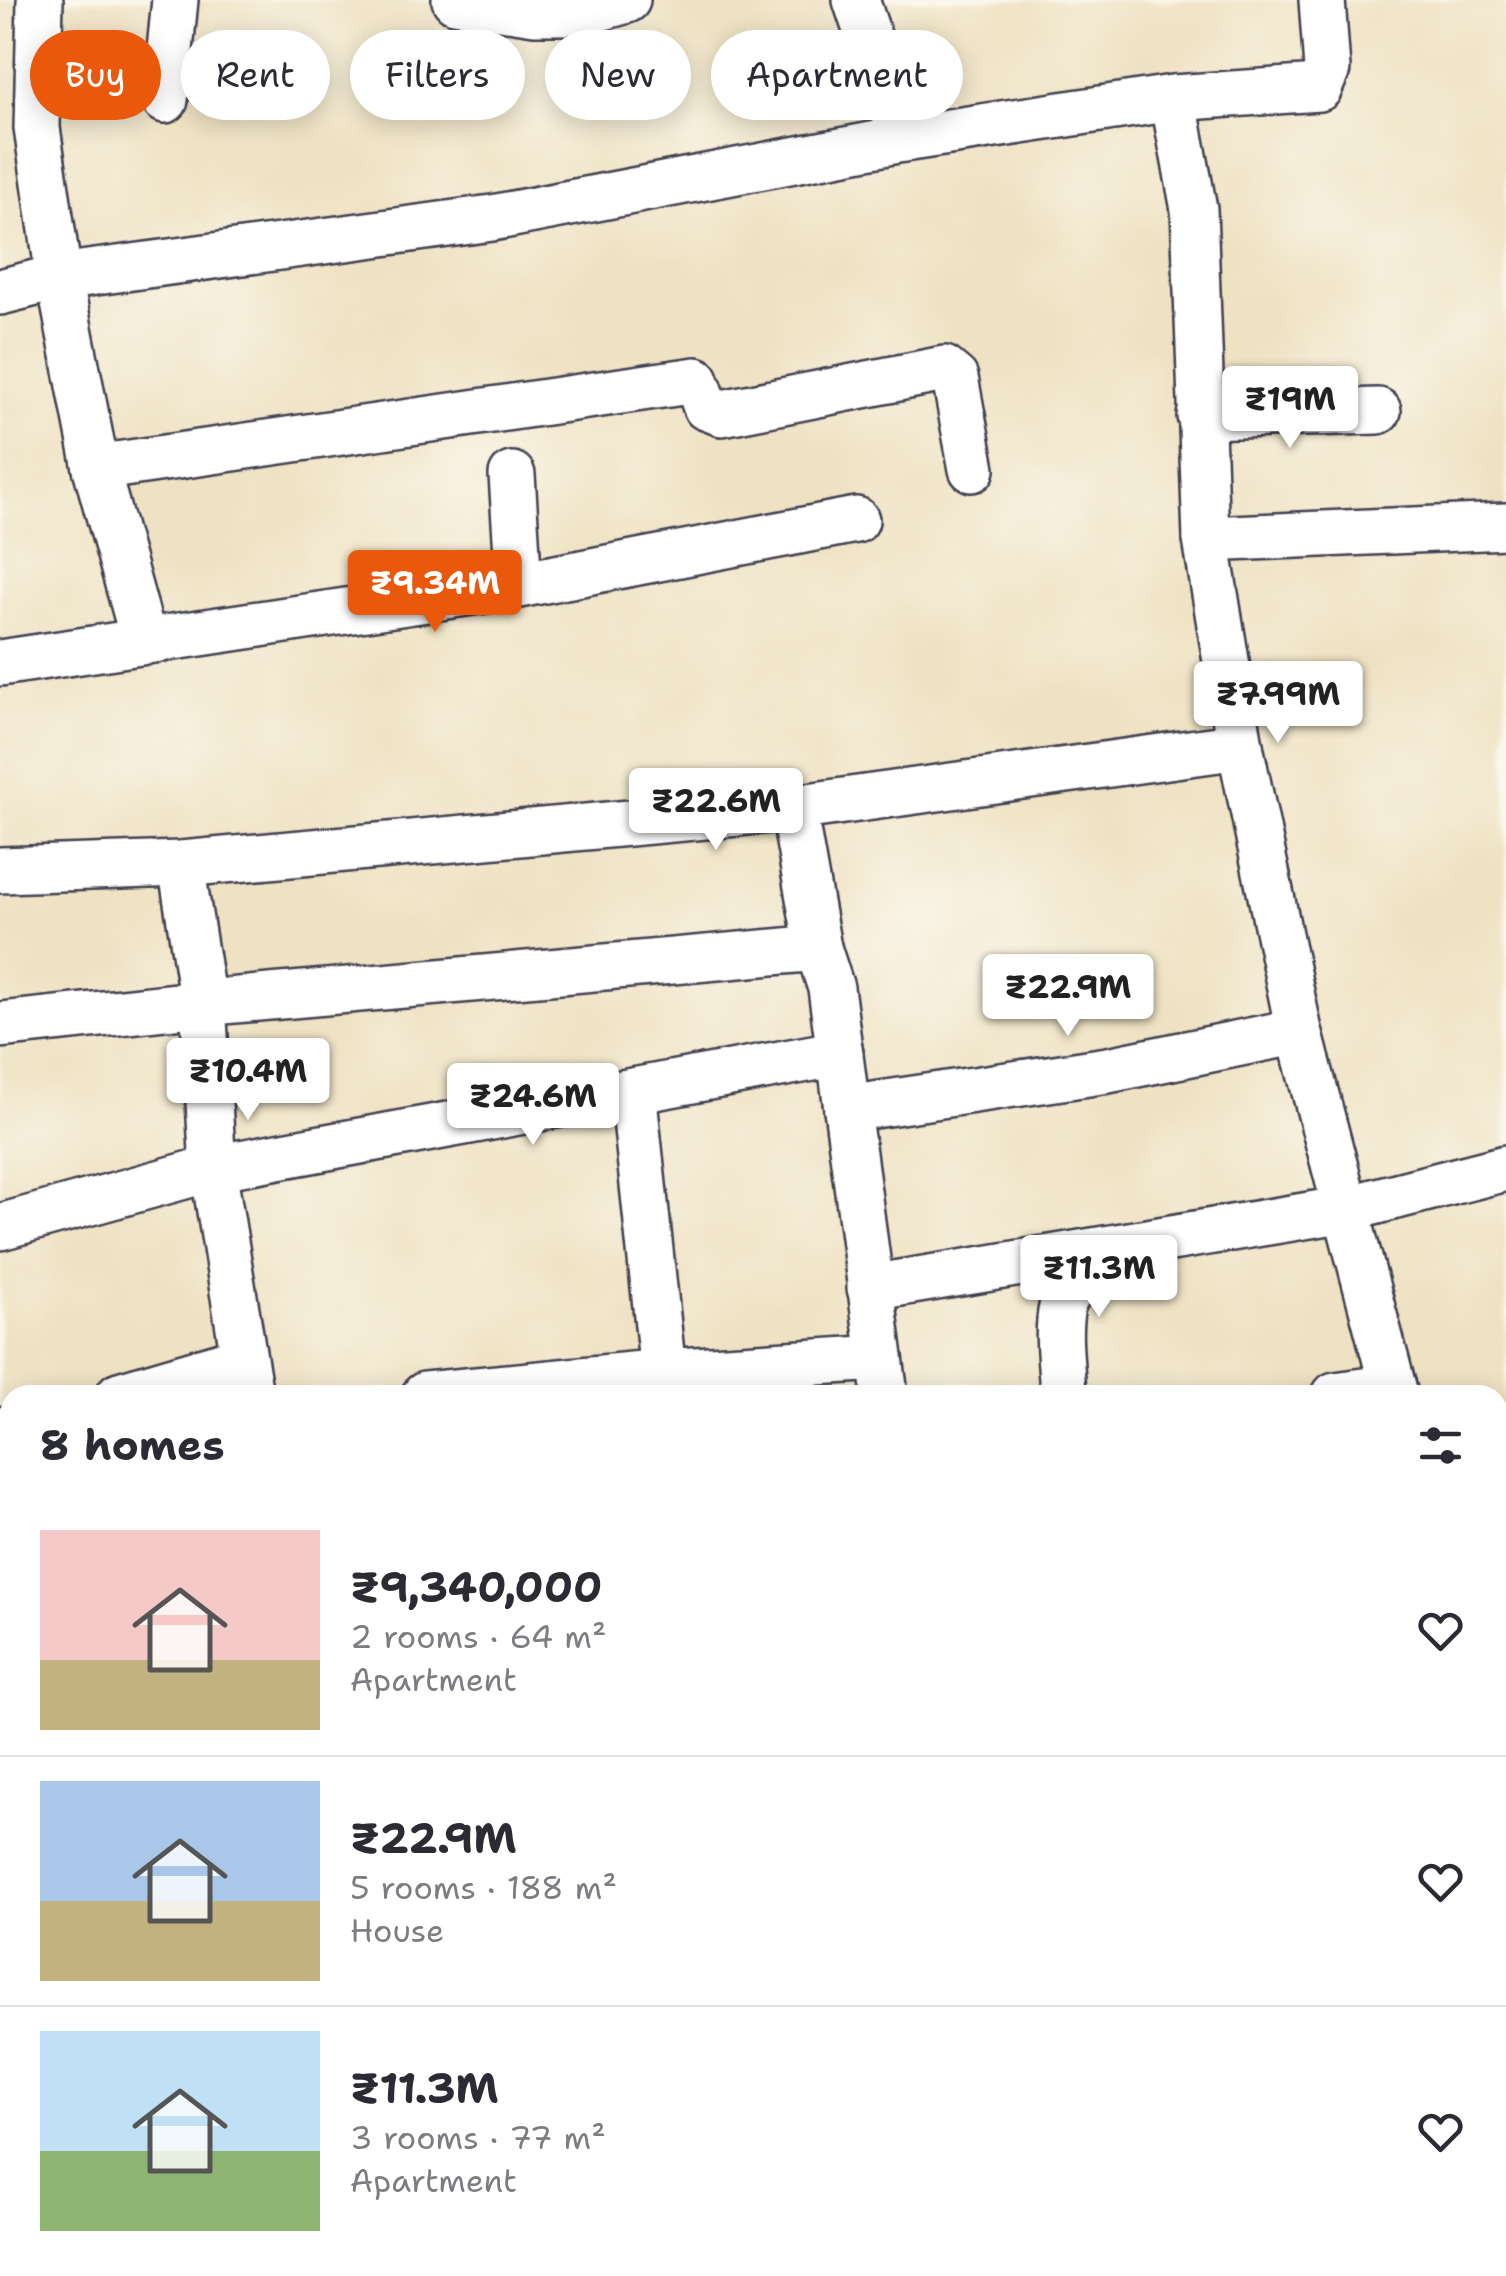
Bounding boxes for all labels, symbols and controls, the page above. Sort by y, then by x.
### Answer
chip: Buy [30,30,161,120]
chip: Rent [181,30,330,120]
chip: Filters [350,30,525,120]
chip: New [545,30,691,120]
chip: Apartment [711,30,963,120]
pin: ₹19M [1231,366,1349,451]
text: ₹19M [1244,377,1336,420]
pin: ₹9.34M [354,550,516,635]
text: ₹9.34M [370,561,500,604]
pin: ₹7.99M [1197,661,1359,746]
text: ₹7.99M [1216,672,1340,715]
pin: ₹22.6M [635,768,797,853]
text: ₹22.6M [651,779,781,822]
pin: ₹22.9M [987,954,1149,1039]
text: ₹22.9M [1005,965,1131,1008]
pin: ₹10.4M [167,1038,329,1123]
text: ₹10.4M [189,1049,307,1092]
pin: ₹24.6M [452,1063,614,1148]
text: ₹24.6M [469,1074,597,1117]
pin: ₹11.3M [1018,1235,1180,1320]
text: ₹11.3M [1042,1246,1156,1289]
text: 8 homes [40,1417,225,1473]
icon: filters [1413,1418,1468,1473]
text: ₹9,340,000 [350,1559,602,1615]
icon: home [120,1570,240,1690]
icon: heart [1413,1603,1468,1658]
text: 2 rooms · 64 m² [350,1615,606,1658]
text: Apartment [350,1658,517,1701]
text: ₹22.9M [350,1810,517,1866]
icon: home [120,1821,240,1941]
icon: heart [1413,1854,1468,1909]
text: 5 rooms · 188 m² [350,1866,617,1909]
text: House [350,1909,444,1952]
text: ₹11.3M [350,2060,499,2116]
icon: home [120,2071,240,2191]
icon: heart [1413,2104,1468,2159]
text: 3 rooms · 77 m² [350,2116,606,2159]
text: Apartment [350,2159,517,2202]

